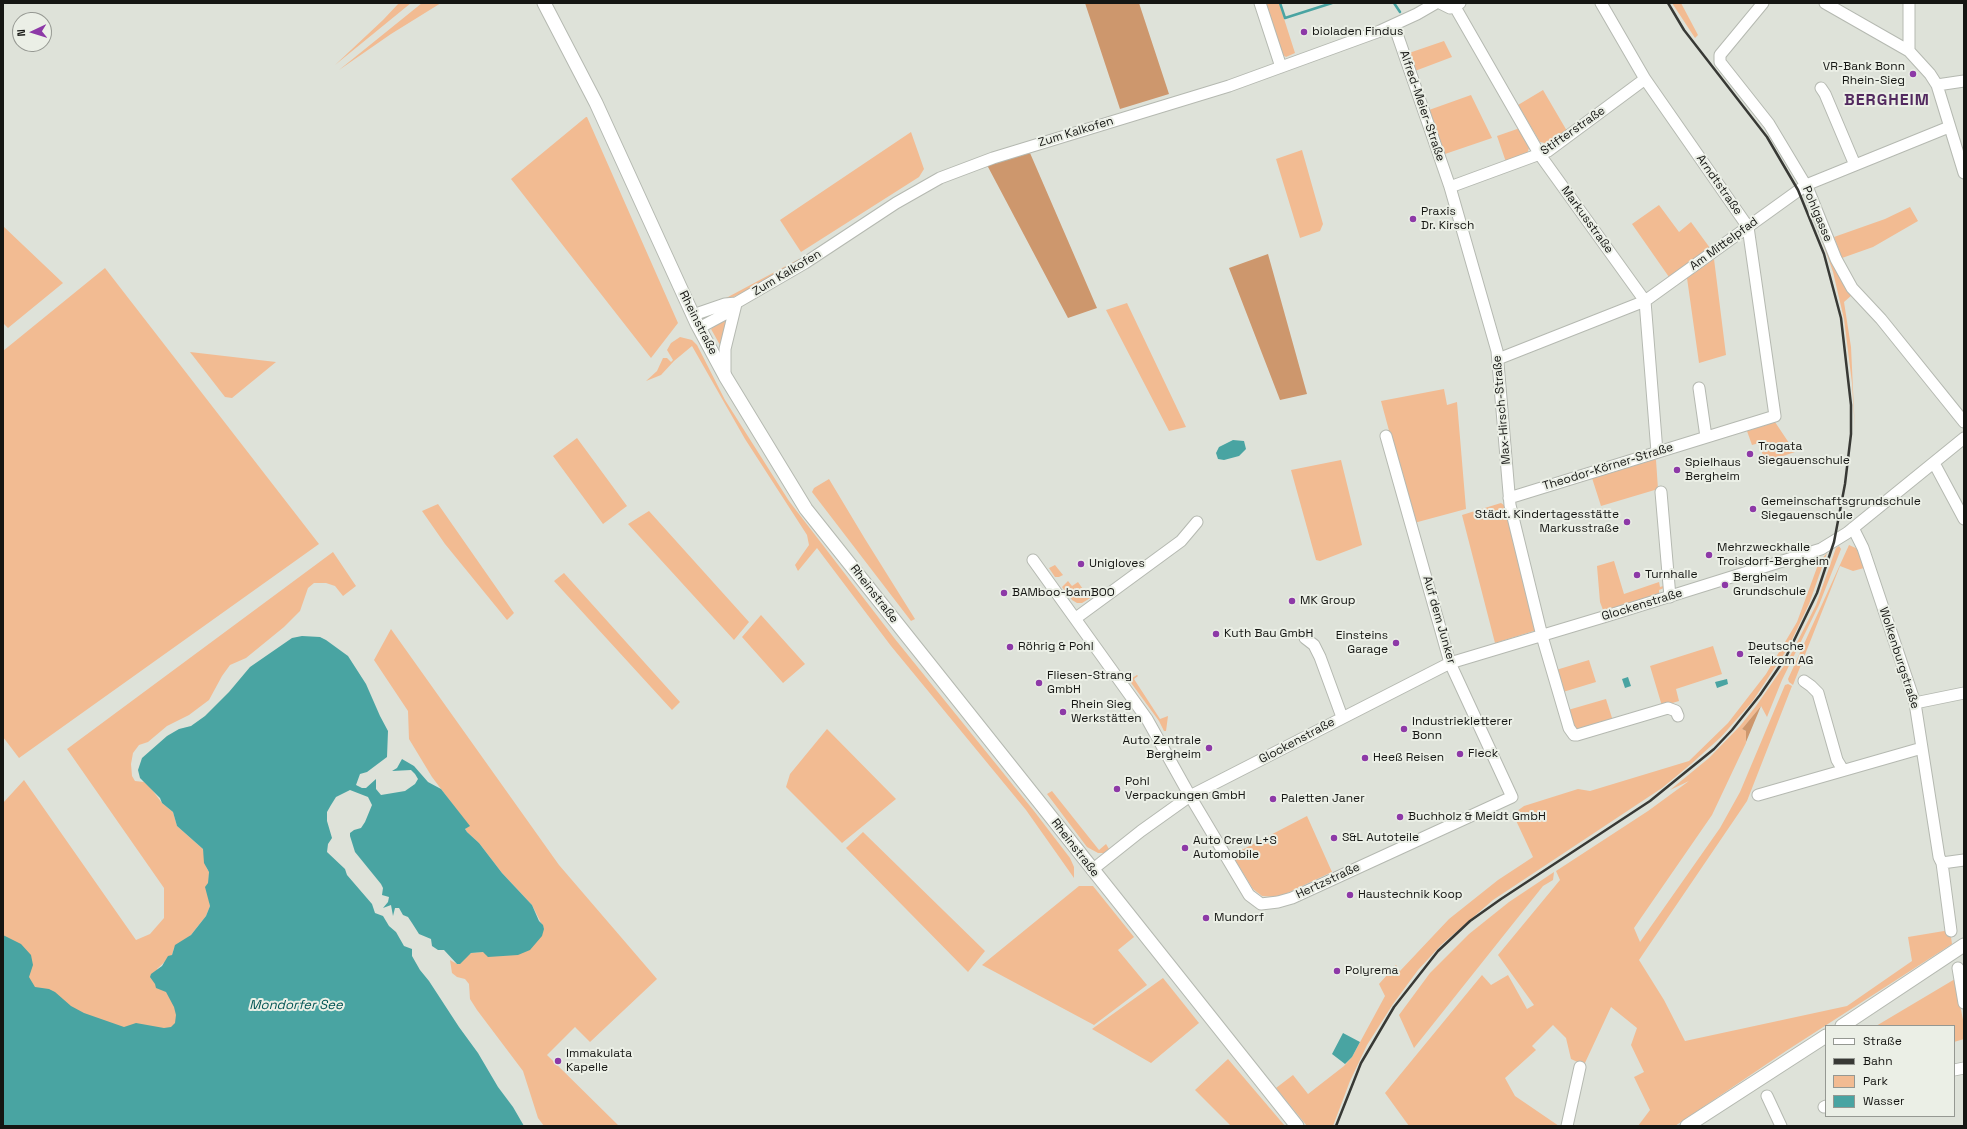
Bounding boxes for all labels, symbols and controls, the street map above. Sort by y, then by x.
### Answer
north arrow [12,12,52,52]
place label: bioladen Findus [1312,25,1403,39]
marker: bioladen Findus [1299,27,1309,37]
text: N [14,29,28,37]
street label: Alfred-Meier-Straße [1396,49,1448,163]
place label: VR-Bank Bonn Rhein-Sieg [1823,60,1905,88]
marker: VR-Bank Bonn Rhein-Sieg [1908,69,1918,79]
district label: BERGHEIM [1844,91,1930,111]
street label: Stifterstraße [1538,104,1608,158]
street label: Zum Kalkofen [1037,114,1115,150]
street label: Arndtstraße [1693,152,1745,218]
street label: Markusstraße [1558,184,1616,256]
street label: Pohlgasse [1799,184,1835,244]
place label: Praxis Dr. Kirsch [1421,205,1474,233]
marker: Praxis Dr. Kirsch [1408,214,1418,224]
street label: Am Mittelpfad [1687,214,1761,274]
street label: Zum Kalkofen [750,247,824,299]
street label: Rheinstraße [676,289,720,357]
street label: Max-Hirsch-Straße [1490,355,1514,465]
street label: Theodor-Körner-Straße [1541,440,1675,494]
place label: Trogata Siegauenschule [1758,440,1850,468]
marker: Trogata Siegauenschule [1745,449,1755,459]
place label: Spielhaus Bergheim [1685,456,1741,484]
marker: Spielhaus Bergheim [1672,465,1682,475]
place label: Gemeinschaftsgrundschule Siegauenschule [1761,495,1921,523]
marker: Gemeinschaftsgrundschule Siegauenschule [1748,504,1758,514]
place label: Städt. Kindertagesstätte Markusstraße [1475,508,1619,536]
marker: Städt. Kindertagesstätte Markusstraße [1622,517,1632,527]
place label: Mehrzweckhalle Troisdorf-Bergheim [1717,541,1829,569]
marker: Mehrzweckhalle Troisdorf-Bergheim [1704,550,1714,560]
place label: Unigloves [1089,557,1145,571]
marker: Unigloves [1076,559,1086,569]
street label: Rheinstraße [847,562,901,626]
place label: Turnhalle [1645,568,1698,582]
marker: Turnhalle [1632,570,1642,580]
place label: Bergheim Grundschule [1733,571,1806,599]
street label: Auf dem Junker [1420,574,1458,666]
marker: Bergheim Grundschule [1720,580,1730,590]
place label: BAMboo-bamBOO [1012,586,1115,600]
street label: Glockenstraße [1600,586,1684,624]
marker: BAMboo-bamBOO [999,588,1009,598]
place label: MK Group [1300,594,1355,608]
marker: MK Group [1287,596,1297,606]
street label: Wolkenburgstraße [1876,605,1922,711]
place label: Kuth Bau GmbH [1224,627,1313,641]
marker: Kuth Bau GmbH [1211,629,1221,639]
place label: Einsteins Garage [1336,629,1388,657]
marker: Einsteins Garage [1391,638,1401,648]
place label: Röhrig & Pohl [1018,640,1094,654]
place label: Deutsche Telekom AG [1748,640,1813,668]
marker: Röhrig & Pohl [1005,642,1015,652]
marker: Deutsche Telekom AG [1735,649,1745,659]
place label: Fliesen-Strang GmbH [1047,669,1132,697]
marker: Fliesen-Strang GmbH [1034,678,1044,688]
place label: Rhein Sieg Werkstätten [1071,698,1142,726]
marker: Rhein Sieg Werkstätten [1058,707,1068,717]
street label: Glockenstraße [1257,715,1337,767]
place label: Industriekletterer Bonn [1412,715,1513,743]
marker: Industriekletterer Bonn [1399,724,1409,734]
place label: Auto Zentrale Bergheim [1122,734,1201,762]
marker: Auto Zentrale Bergheim [1204,743,1214,753]
place label: Fleck [1468,747,1498,761]
marker: Fleck [1455,749,1465,759]
place label: Heeß Reisen [1373,751,1444,765]
marker: Heeß Reisen [1360,753,1370,763]
place label: Pohl Verpackungen GmbH [1125,775,1245,803]
marker: Pohl Verpackungen GmbH [1112,784,1122,794]
place label: Paletten Janer [1281,792,1365,806]
marker: Paletten Janer [1268,794,1278,804]
place label: Buchholz & Meidt GmbH [1408,810,1546,824]
marker: Buchholz & Meidt GmbH [1395,812,1405,822]
street label: Rheinstraße [1048,816,1102,880]
place label: S&L Autoteile [1342,831,1419,845]
marker: S&L Autoteile [1329,833,1339,843]
place label: Auto Crew L+S Automobile [1193,834,1277,862]
marker: Auto Crew L+S Automobile [1180,843,1190,853]
street label: Hertzstraße [1294,860,1362,902]
place label: Haustechnik Koop [1358,888,1463,902]
marker: Haustechnik Koop [1345,890,1355,900]
place label: Mundorf [1214,911,1264,925]
marker: Mundorf [1201,913,1211,923]
place label: Polyrema [1345,964,1398,978]
marker: Polyrema [1332,966,1342,976]
water label: Mondorfer See [249,997,343,1013]
legend [1825,1025,1955,1117]
text: Straße [1863,1033,1902,1049]
place label: Immakulata Kapelle [566,1047,632,1075]
text: Bahn [1863,1053,1893,1069]
marker: Immakulata Kapelle [553,1056,563,1066]
text: Park [1863,1073,1888,1089]
text: Wasser [1863,1093,1905,1109]

